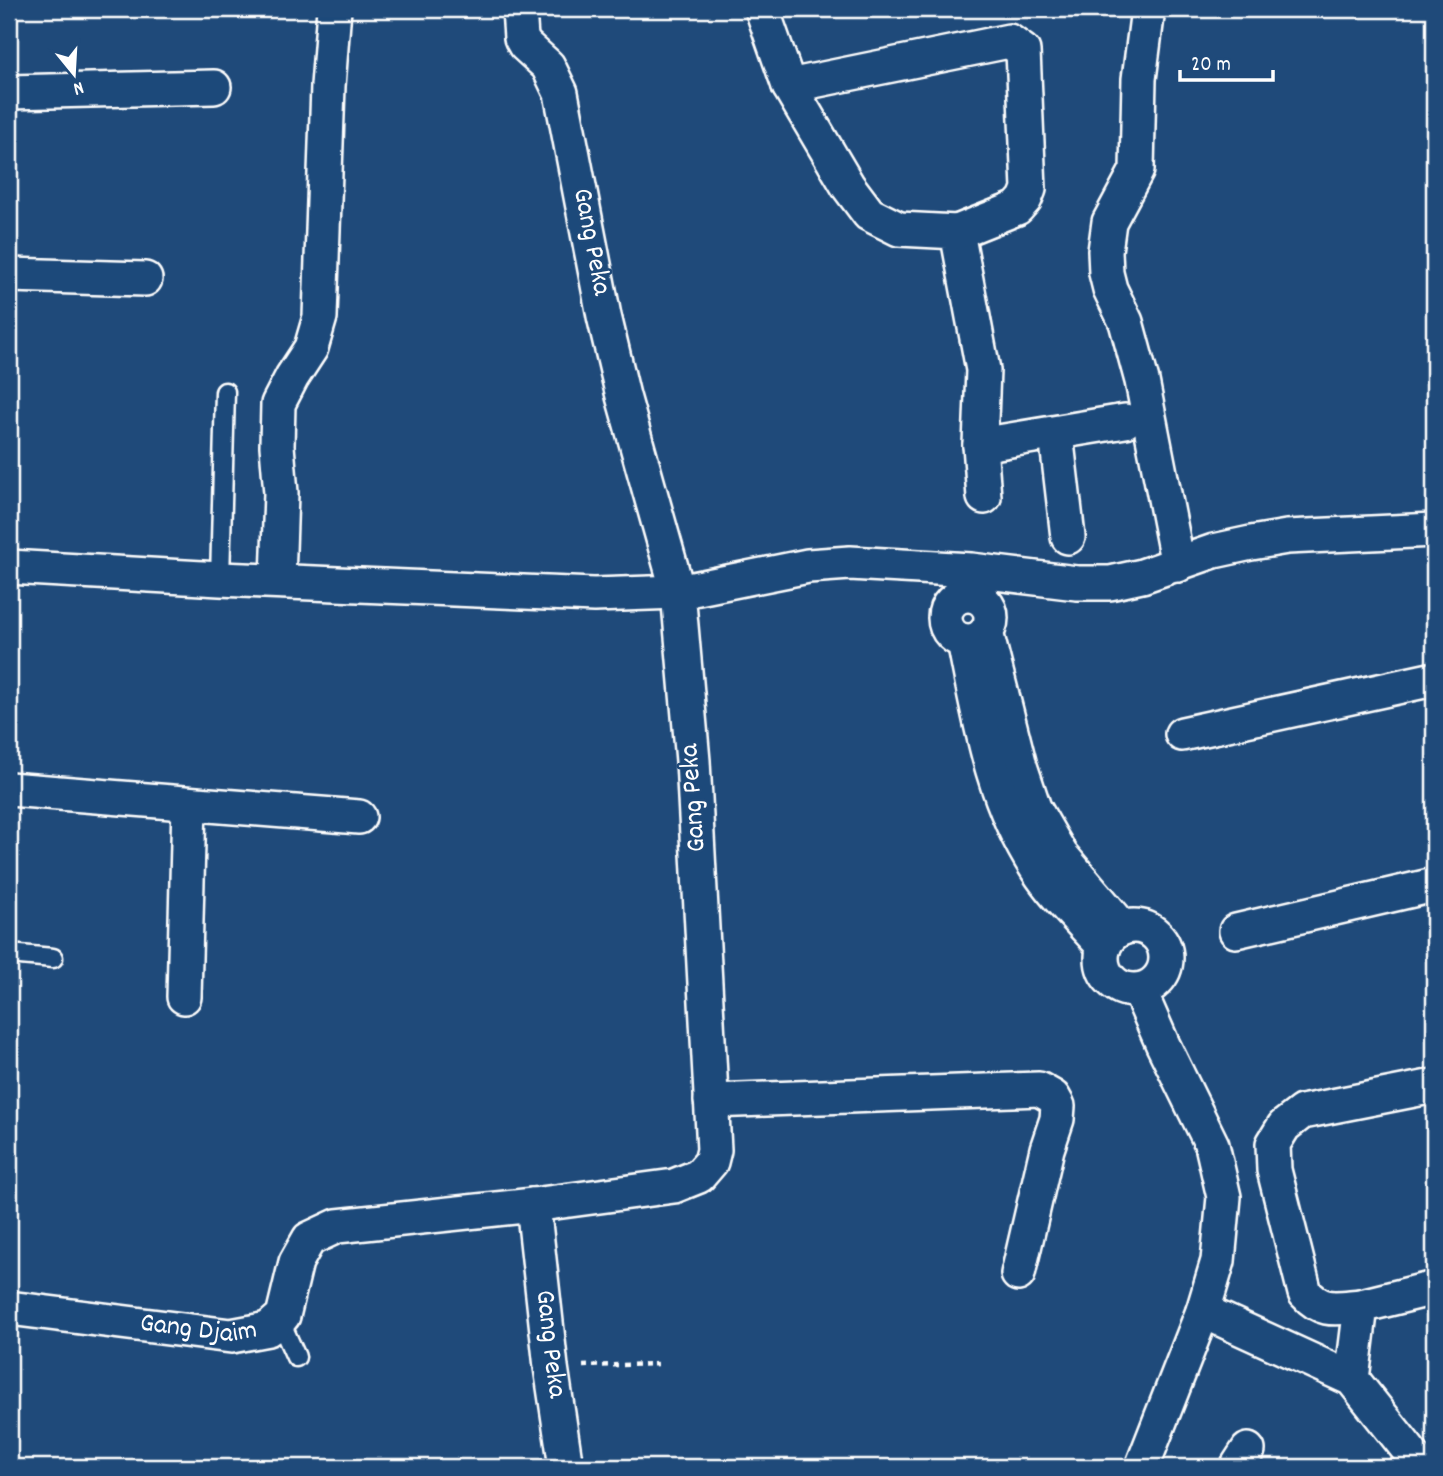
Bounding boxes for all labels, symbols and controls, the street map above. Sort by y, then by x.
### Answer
north arrow [38,38,108,108]
scale bar [1180,38,1273,82]
text: 20 m [1191,51,1231,81]
text: N [70,73,87,101]
street label: Gang Peka [560,185,620,300]
street label: Gang Peka [671,742,719,854]
street label: Gang Peka [523,1288,576,1402]
street label: Gang Djaim [137,1305,261,1356]

